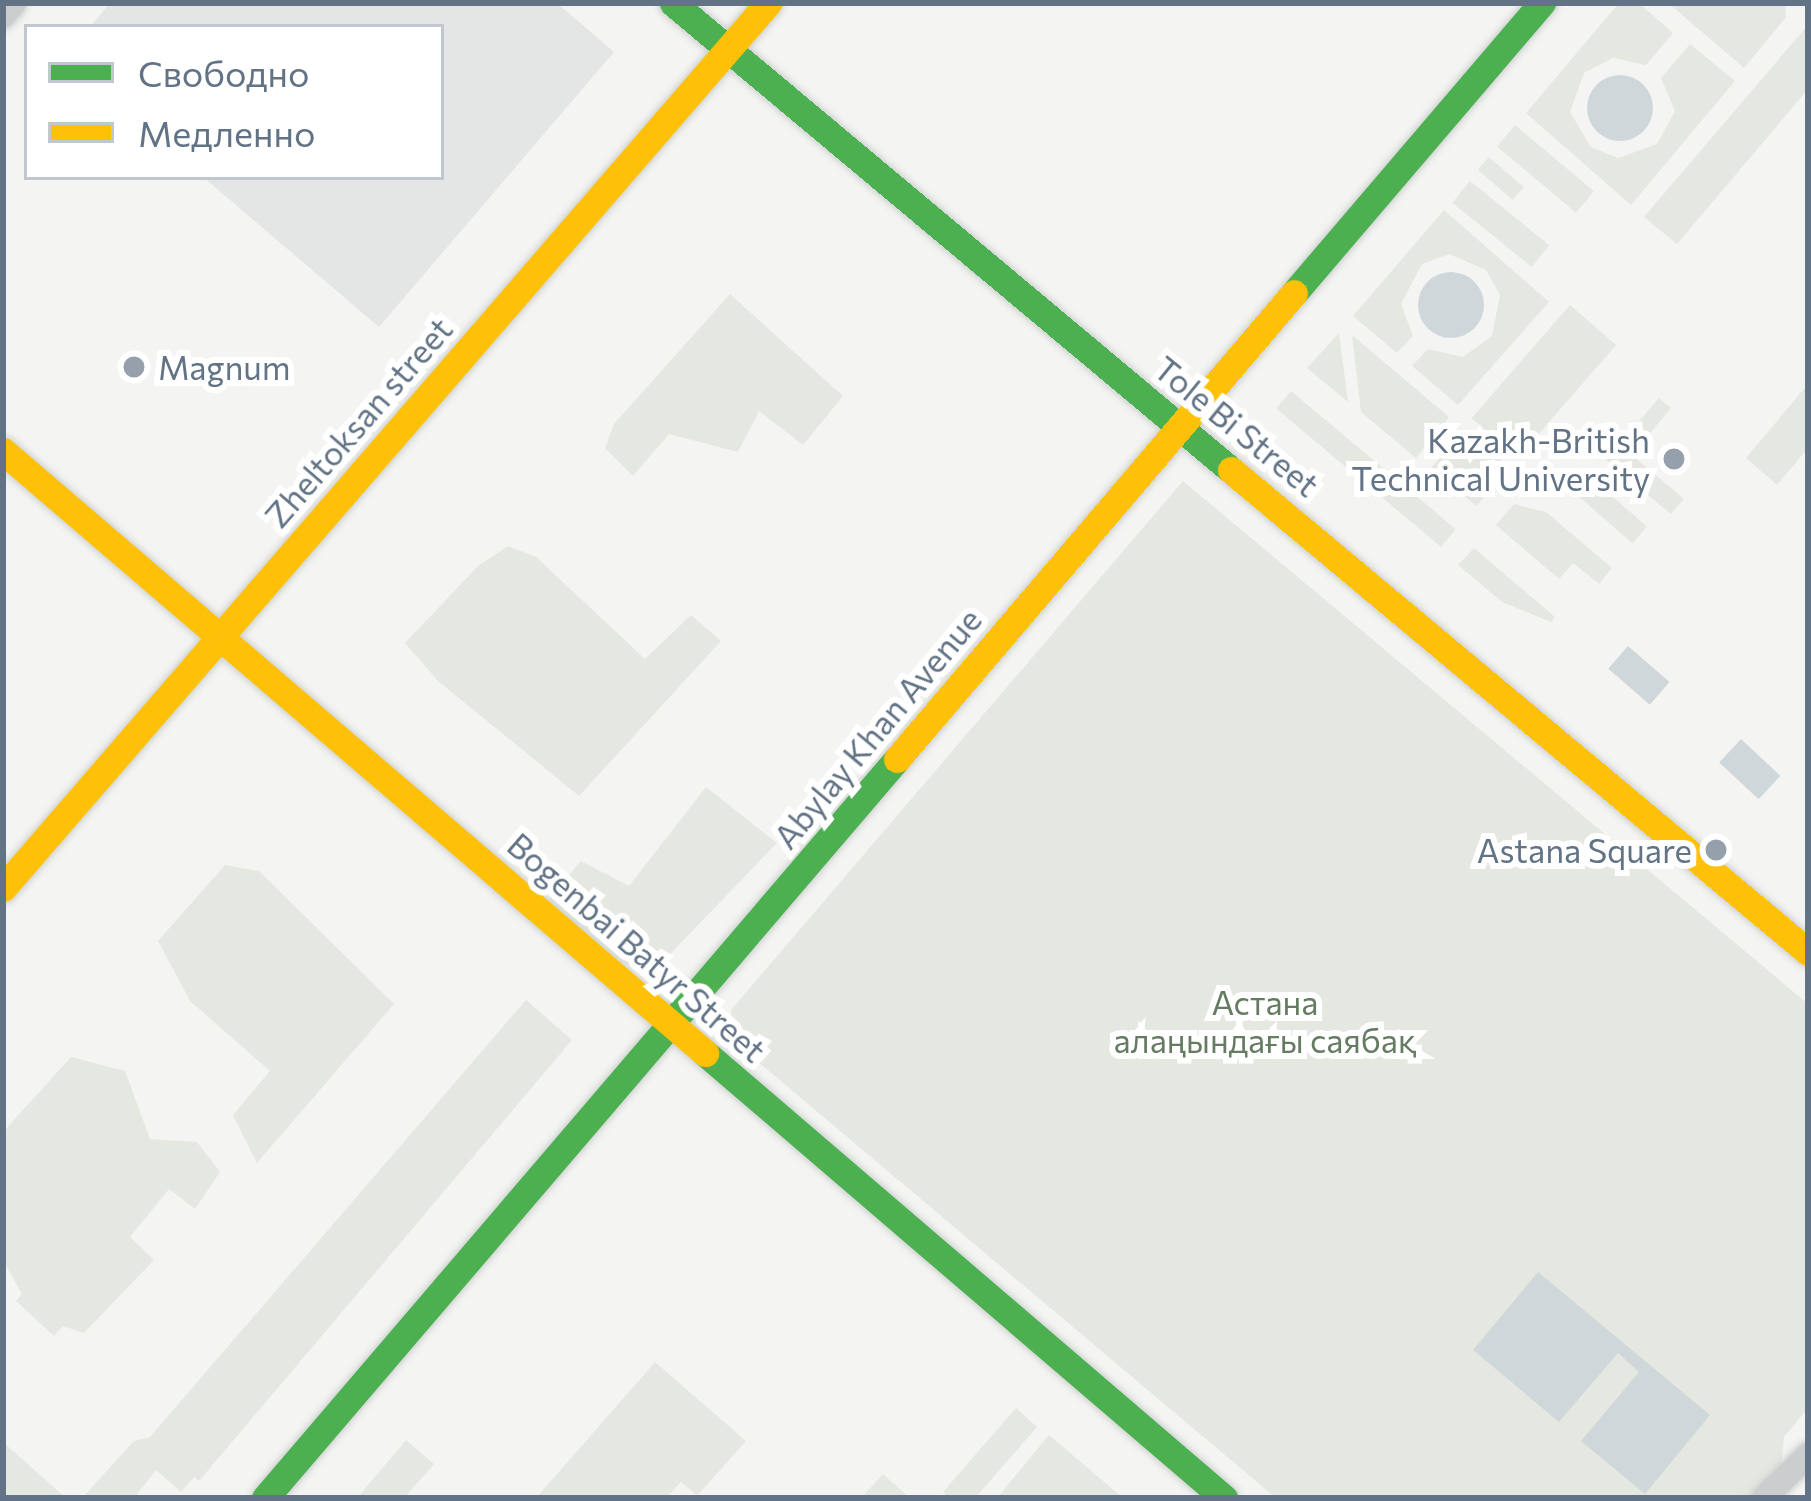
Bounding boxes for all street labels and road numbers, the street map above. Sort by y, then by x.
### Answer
street label: Zheltoksan street [256,309,460,535]
street label: Tole Bi Street [1147,348,1327,504]
street label: Abylay Khan Avenue [765,600,989,856]
street label: Bogenbai Batyr Street [500,824,774,1070]

